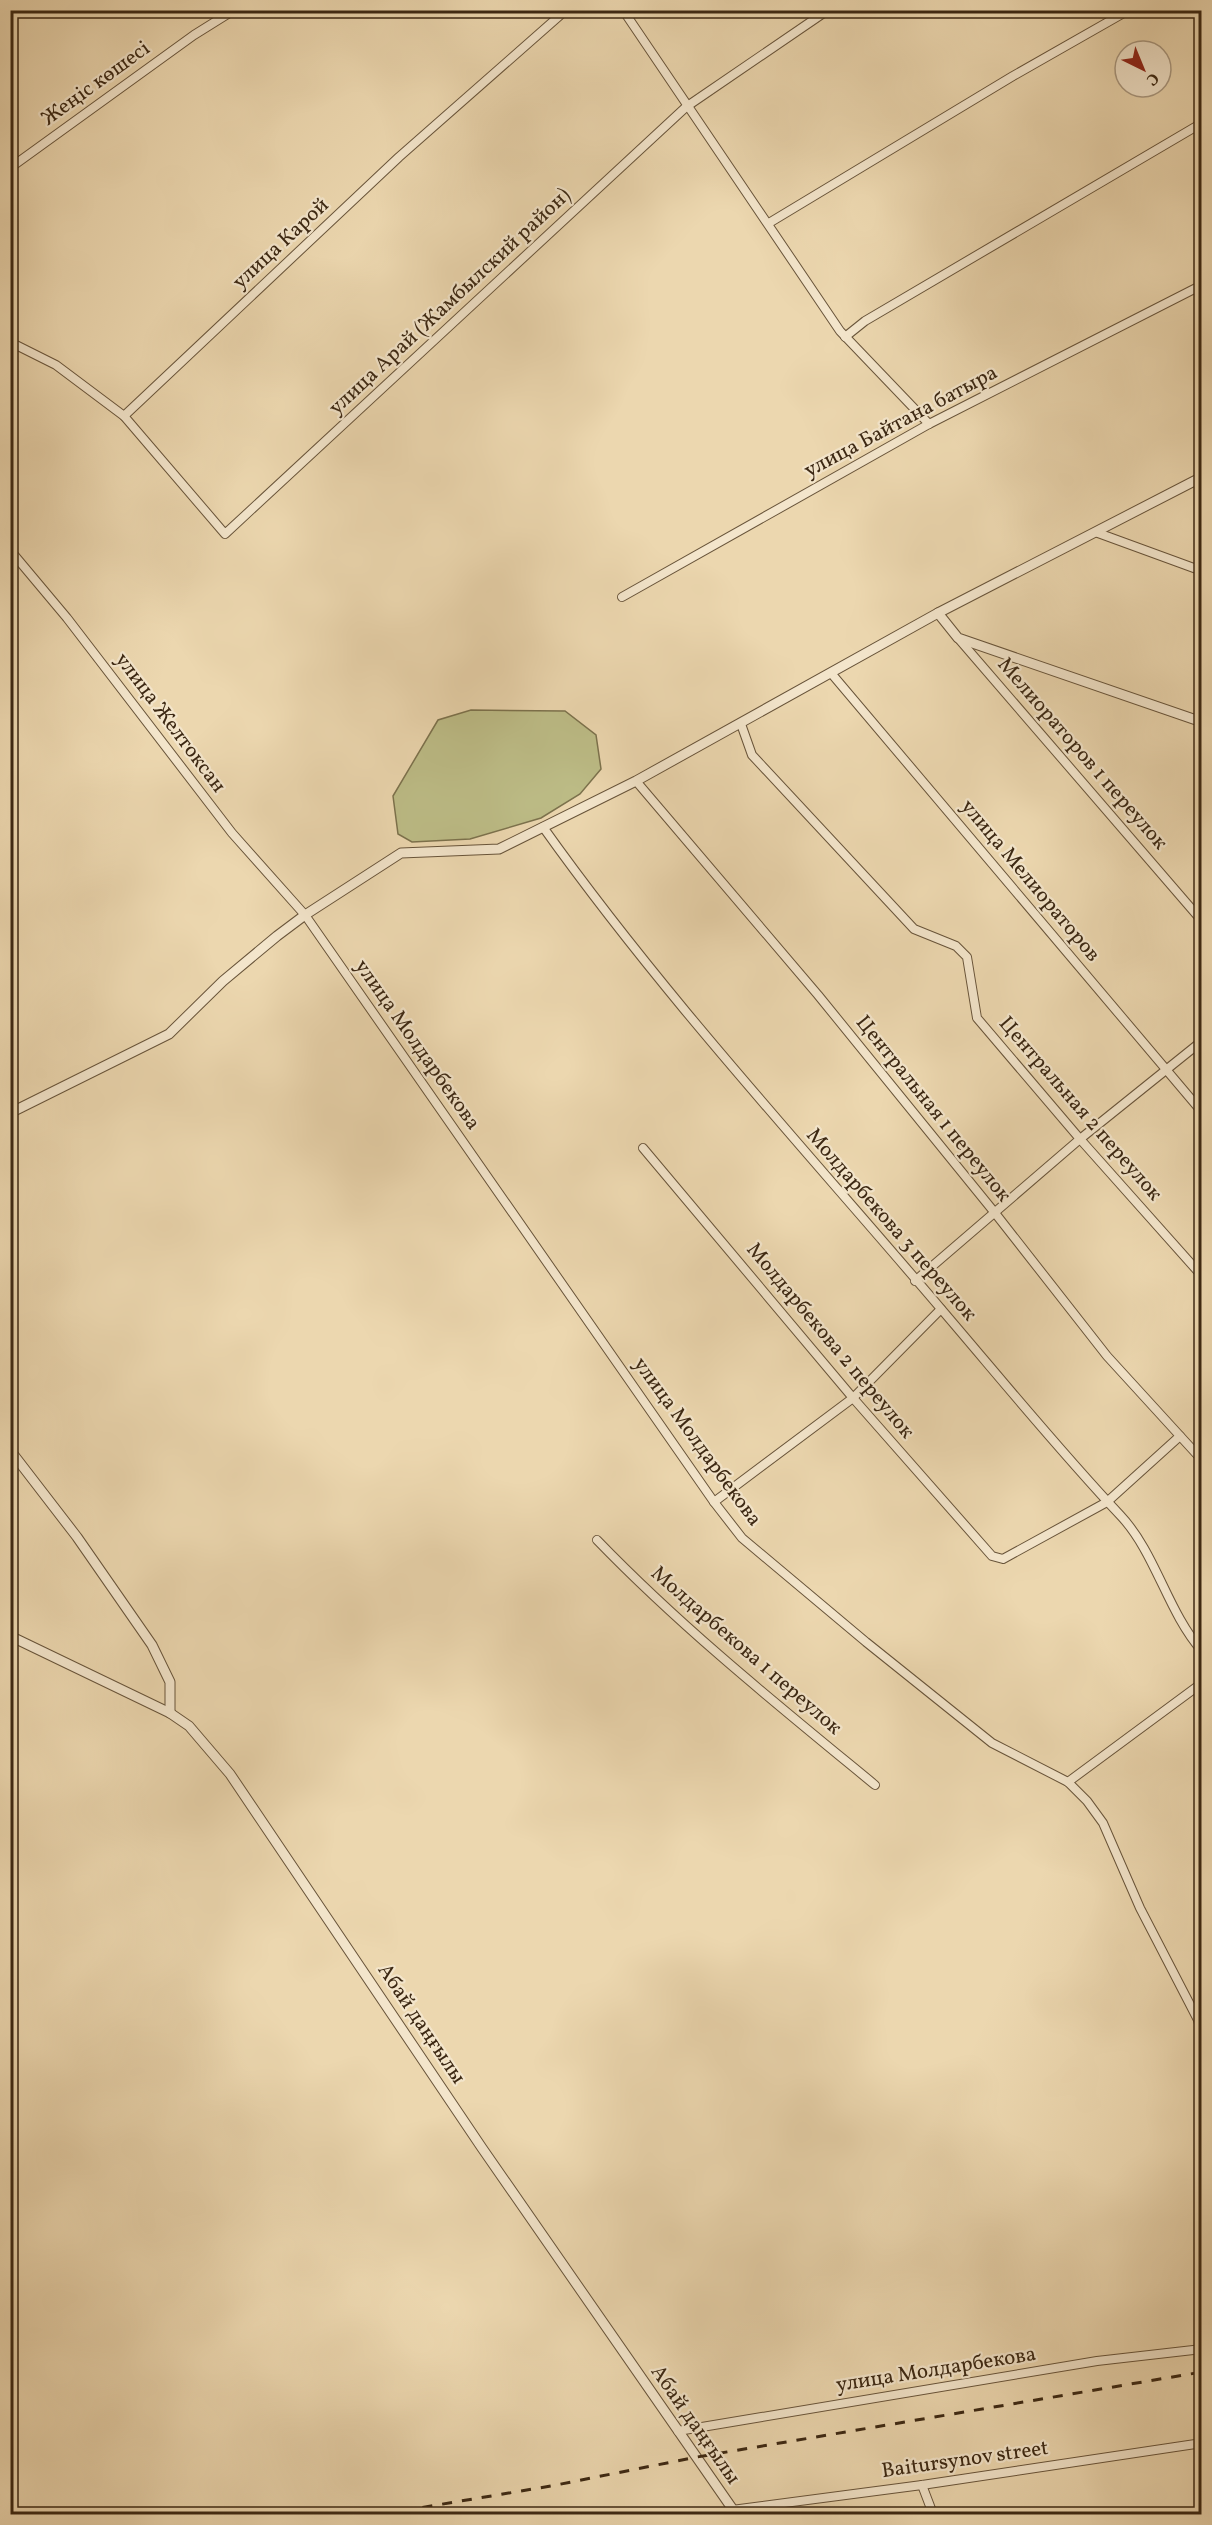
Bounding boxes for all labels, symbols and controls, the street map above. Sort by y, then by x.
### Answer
street label: Жеңіс көшесі [36,35,156,133]
north arrow [1113,39,1173,99]
text: С [1141,67,1163,90]
street label: улица Арай (Жамбылский район) [323,182,577,422]
street label: улица Карой [226,191,336,296]
street label: улица Байтана батыра [799,359,1003,485]
street label: улица Желтоксан [108,647,232,799]
street label: Мелиораторов 1 переулок [990,651,1174,857]
street label: улица Мелиораторов [953,793,1107,969]
street label: улица Молдарбекова [347,954,487,1136]
street label: Центральная 1 переулок [848,1009,1018,1209]
street label: Центральная 2 переулок [992,1010,1168,1208]
street label: Молдарбекова 3 переулок [799,1122,983,1328]
street label: Молдарбекова 2 переулок [739,1237,921,1445]
street label: улица Молдарбекова [626,1352,768,1532]
street label: Молдарбекова 1 переулок [644,1560,848,1742]
street label: Абай даңғылы [370,1958,472,2090]
street label: улица Молдарбекова [834,2340,1038,2400]
street label: Абай даңғылы [643,2360,747,2491]
street label: Baitursynov street [880,2434,1050,2486]

